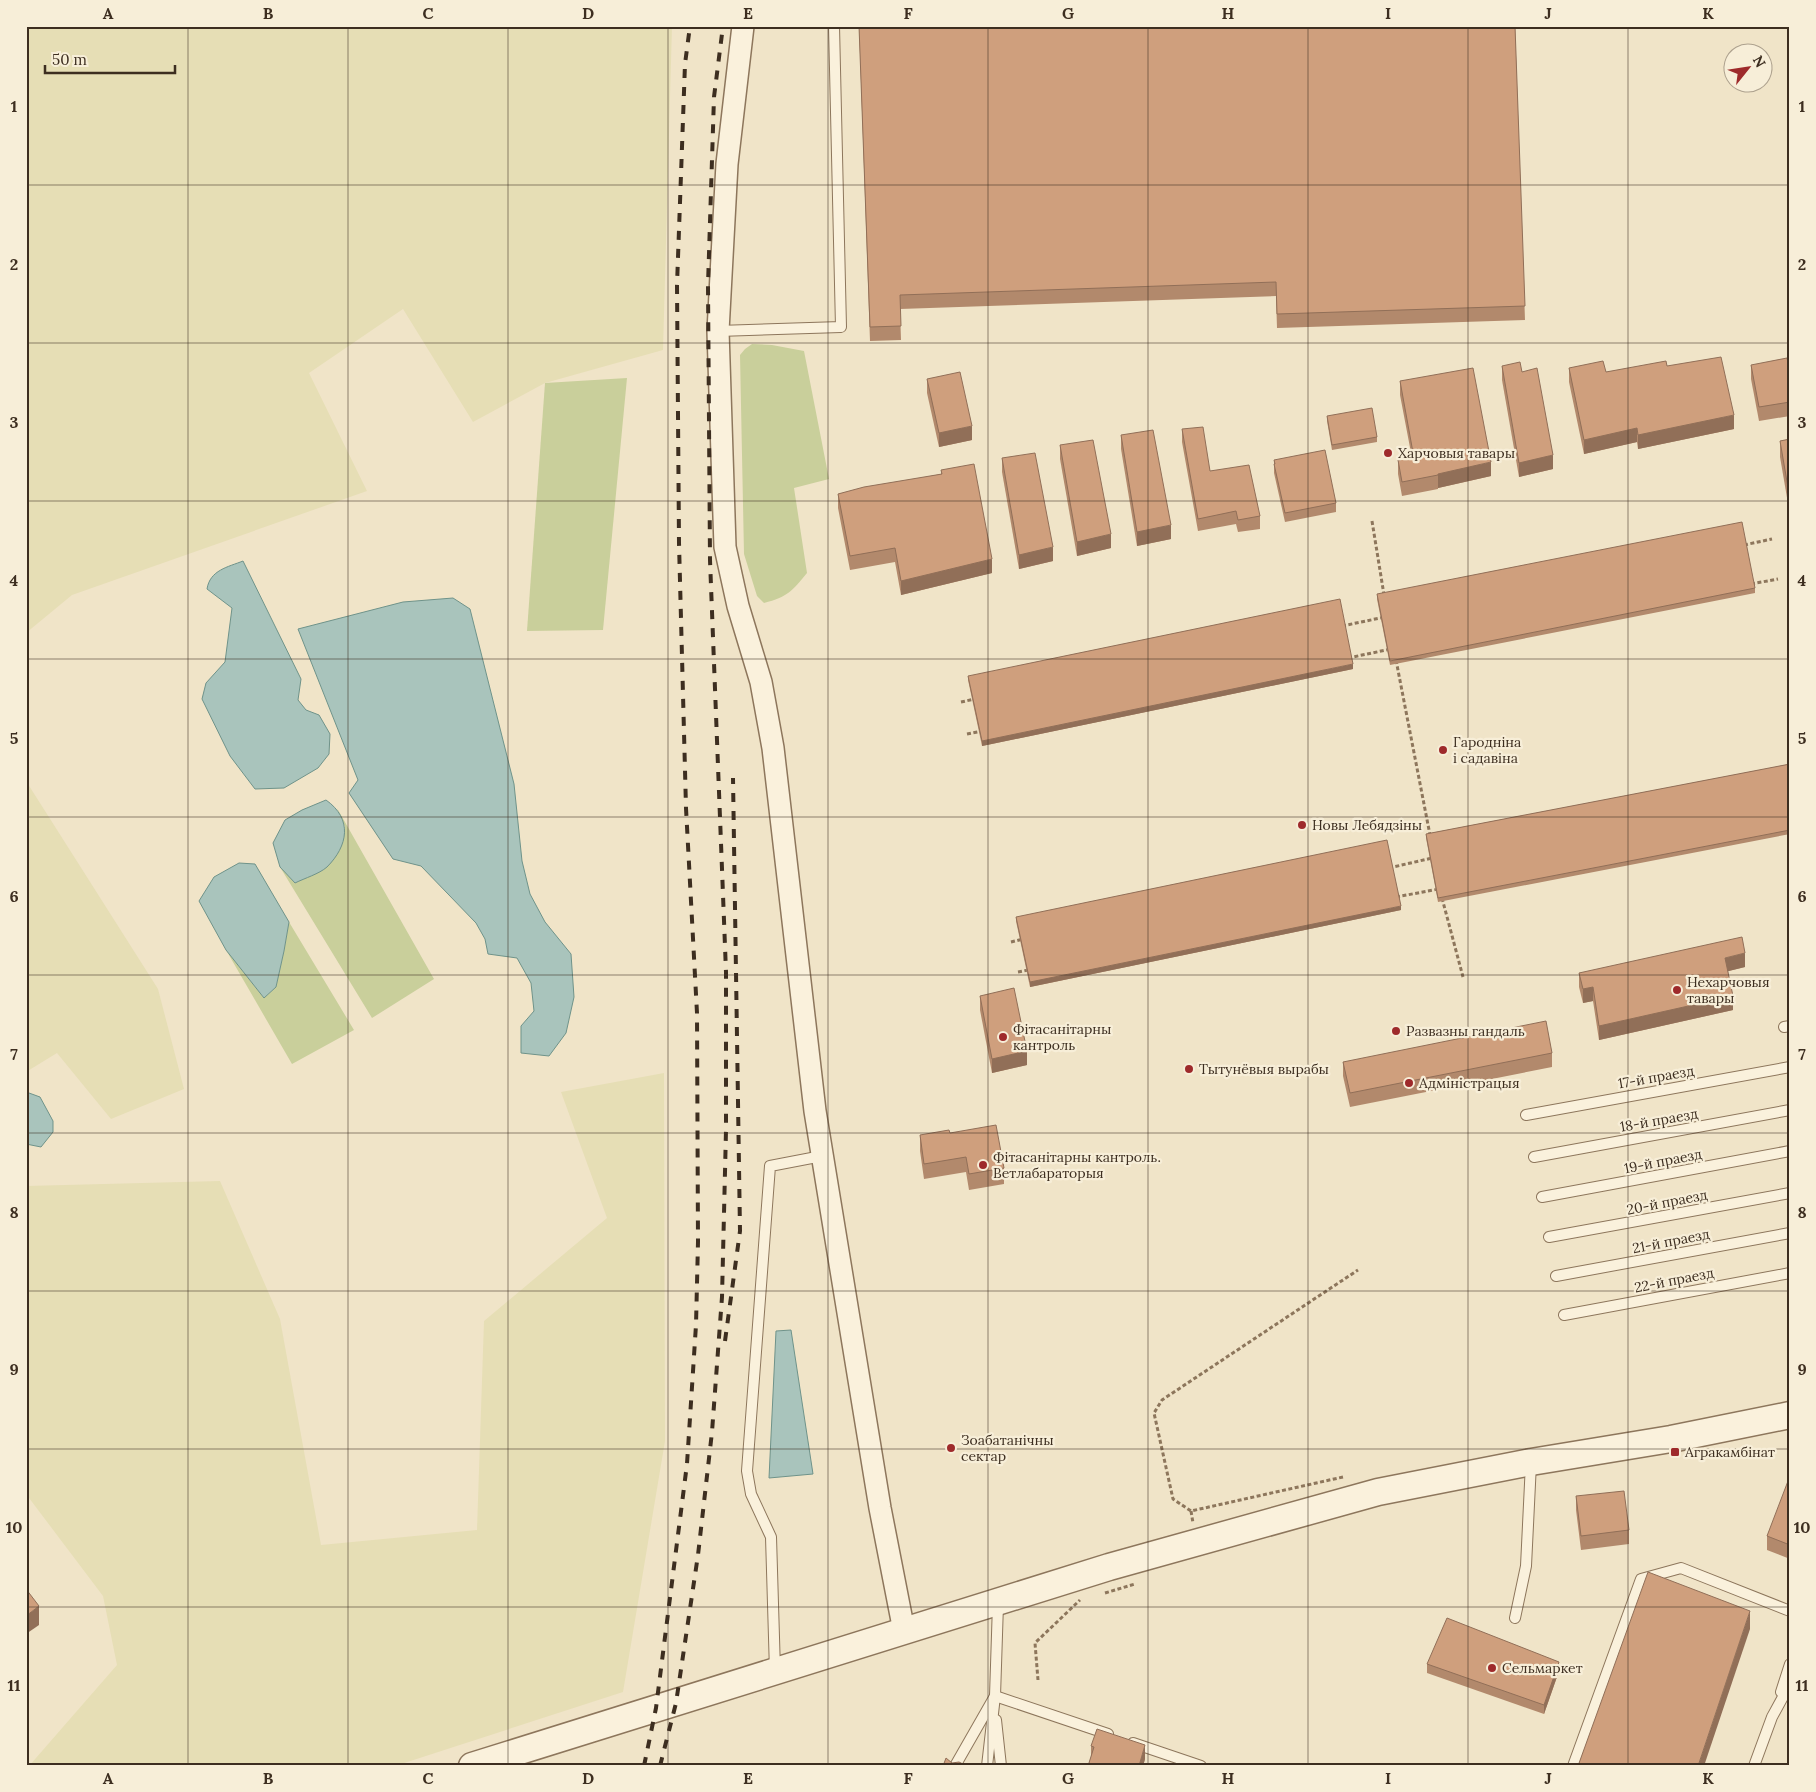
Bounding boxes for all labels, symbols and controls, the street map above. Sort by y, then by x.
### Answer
text: A [103,3,114,23]
text: B [263,3,274,23]
text: C [422,3,434,23]
text: D [582,3,594,23]
text: E [743,3,753,23]
text: F [903,3,913,23]
text: G [1062,3,1074,23]
text: H [1222,3,1235,23]
text: I [1385,3,1391,23]
text: J [1544,3,1552,23]
text: K [1702,3,1714,23]
scale bar [45,42,175,74]
north arrow [1724,42,1774,92]
text: 50 m [52,50,87,69]
text: N [1749,52,1770,71]
text: 1 [11,96,17,116]
text: 1 [1799,96,1805,116]
text: 2 [10,254,18,274]
text: 2 [1798,254,1806,274]
text: 3 [10,412,19,432]
text: 3 [1798,412,1807,432]
place label: Харчовыя тавары [1398,444,1515,462]
marker: Харчовыя тавары [1382,447,1394,459]
text: 4 [10,570,19,590]
text: 4 [1798,570,1807,590]
text: 5 [10,728,19,748]
text: 5 [1798,728,1807,748]
place label: Гародніна і садавіна [1453,733,1521,767]
marker: Гародніна і садавіна [1437,744,1449,756]
place label: Новы Лебядзіны [1312,816,1422,834]
marker: Новы Лебядзіны [1296,819,1308,831]
text: 6 [9,886,19,906]
text: 6 [1797,886,1807,906]
place label: Нехарчовыя тавары [1687,973,1770,1007]
marker: Нехарчовыя тавары [1671,984,1683,996]
place label: Фітасанітарны кантроль [1013,1020,1111,1054]
place label: Развазны гандаль [1406,1022,1525,1040]
marker: Развазны гандаль [1390,1025,1402,1037]
marker: Фітасанітарны кантроль [997,1031,1009,1043]
text: 7 [10,1044,18,1064]
text: 7 [1798,1044,1806,1064]
place label: Тытунёвыя вырабы [1199,1060,1329,1078]
street label: 17-й праезд [1616,1061,1696,1093]
marker: Тытунёвыя вырабы [1183,1063,1195,1075]
place label: Адміністрацыя [1418,1074,1520,1092]
marker: Адміністрацыя [1403,1077,1415,1089]
street label: 18-й праезд [1619,1104,1699,1136]
street label: 19-й праезд [1623,1145,1703,1177]
place label: Фітасанітарны кантроль. Ветлабараторыя [993,1148,1161,1182]
marker: Фітасанітарны кантроль. Ветлабараторыя [977,1159,989,1171]
street label: 20-й праезд [1625,1185,1709,1219]
text: 8 [9,1202,19,1222]
text: 8 [1797,1202,1807,1222]
street label: 21-й праезд [1631,1225,1711,1257]
street label: 22-й праезд [1633,1263,1715,1297]
text: 9 [9,1359,19,1379]
text: 9 [1797,1359,1807,1379]
place label: Зоабатанічны сектар [961,1431,1054,1465]
marker: Зоабатанічны сектар [945,1442,957,1454]
place label: Агракамбінат [1684,1443,1775,1461]
marker: Агракамбінат [1669,1446,1681,1458]
text: 10 [6,1517,22,1537]
text: 10 [1794,1517,1810,1537]
place label: Сельмаркет [1502,1659,1583,1677]
marker: Сельмаркет [1486,1662,1498,1674]
text: 11 [8,1675,21,1695]
text: 11 [1796,1675,1809,1695]
text: A [103,1768,114,1788]
text: B [263,1768,274,1788]
text: C [422,1768,434,1788]
text: D [582,1768,594,1788]
text: E [743,1768,753,1788]
text: F [903,1768,913,1788]
text: G [1062,1768,1074,1788]
text: H [1222,1768,1235,1788]
text: I [1385,1768,1391,1788]
text: J [1544,1768,1552,1788]
text: K [1702,1768,1714,1788]

